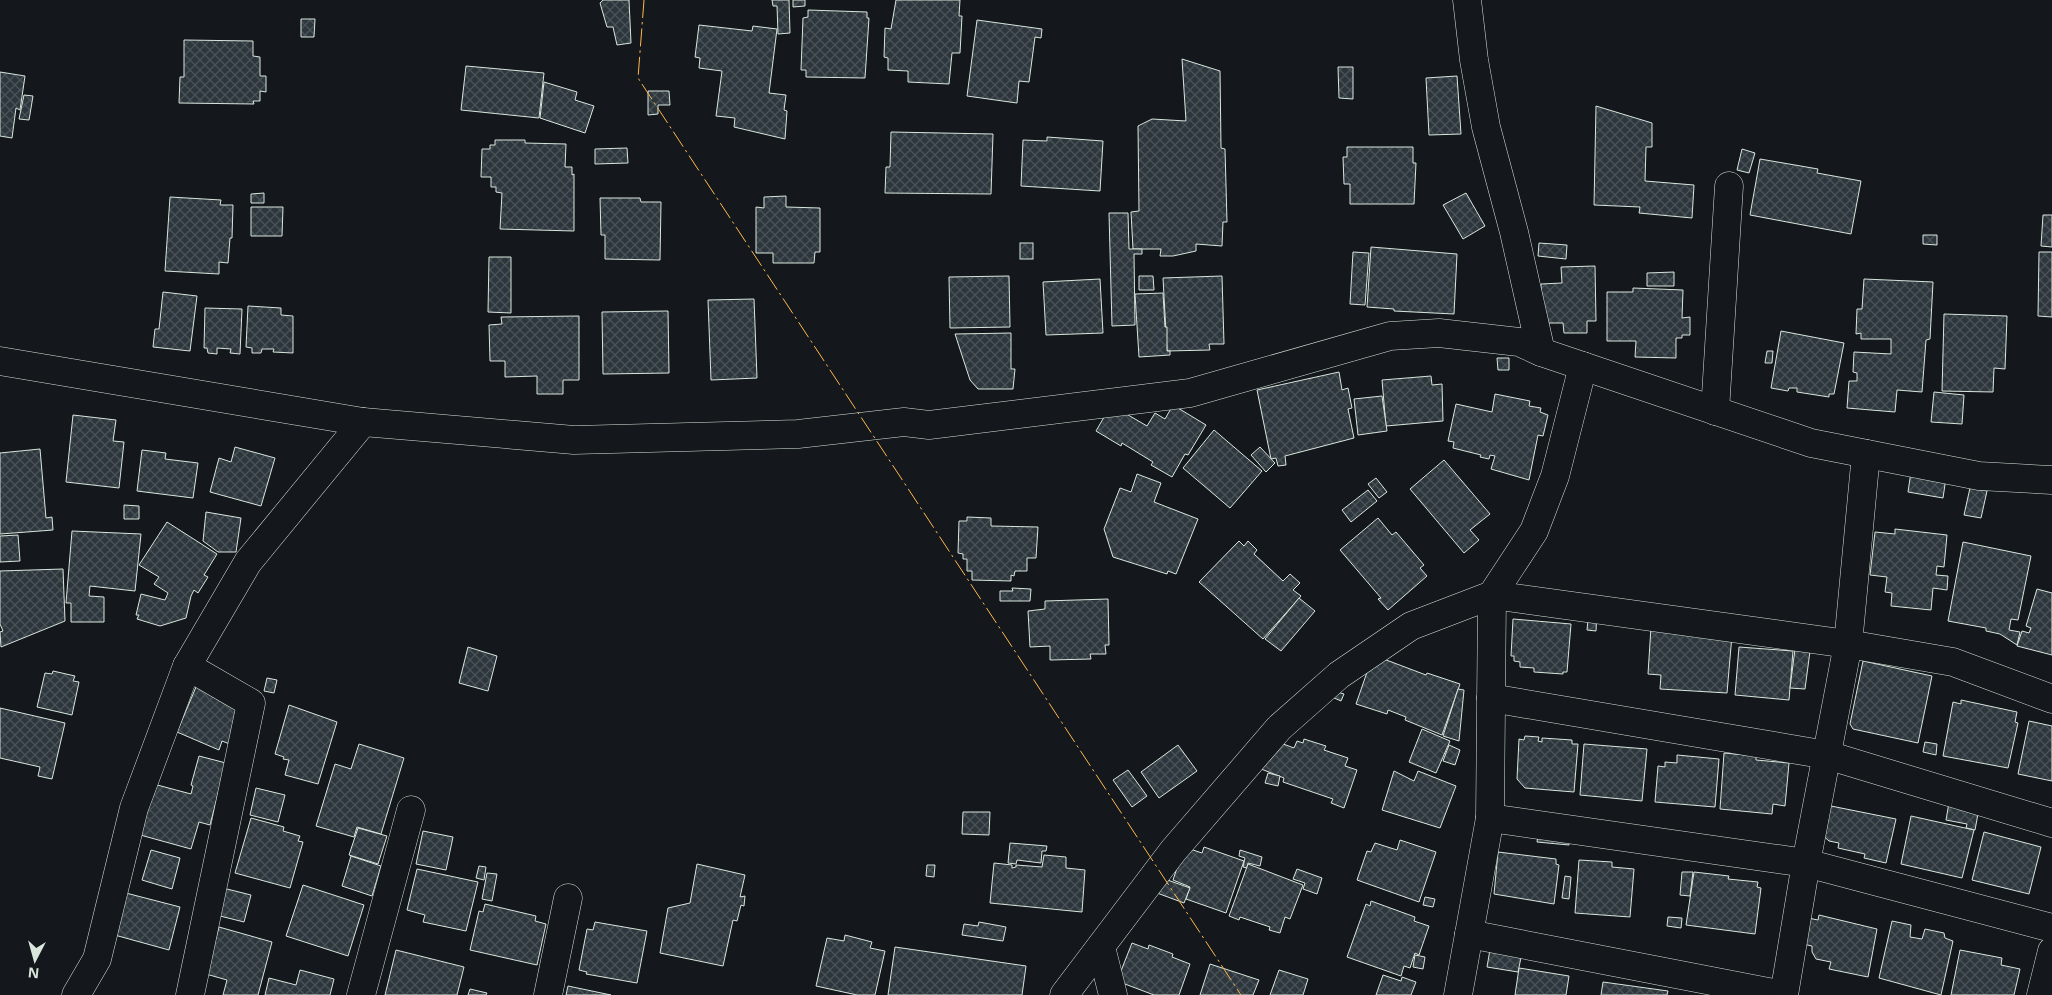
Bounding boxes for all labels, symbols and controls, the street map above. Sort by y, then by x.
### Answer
north arrow [10,935,60,985]
text: N [27,963,40,983]

